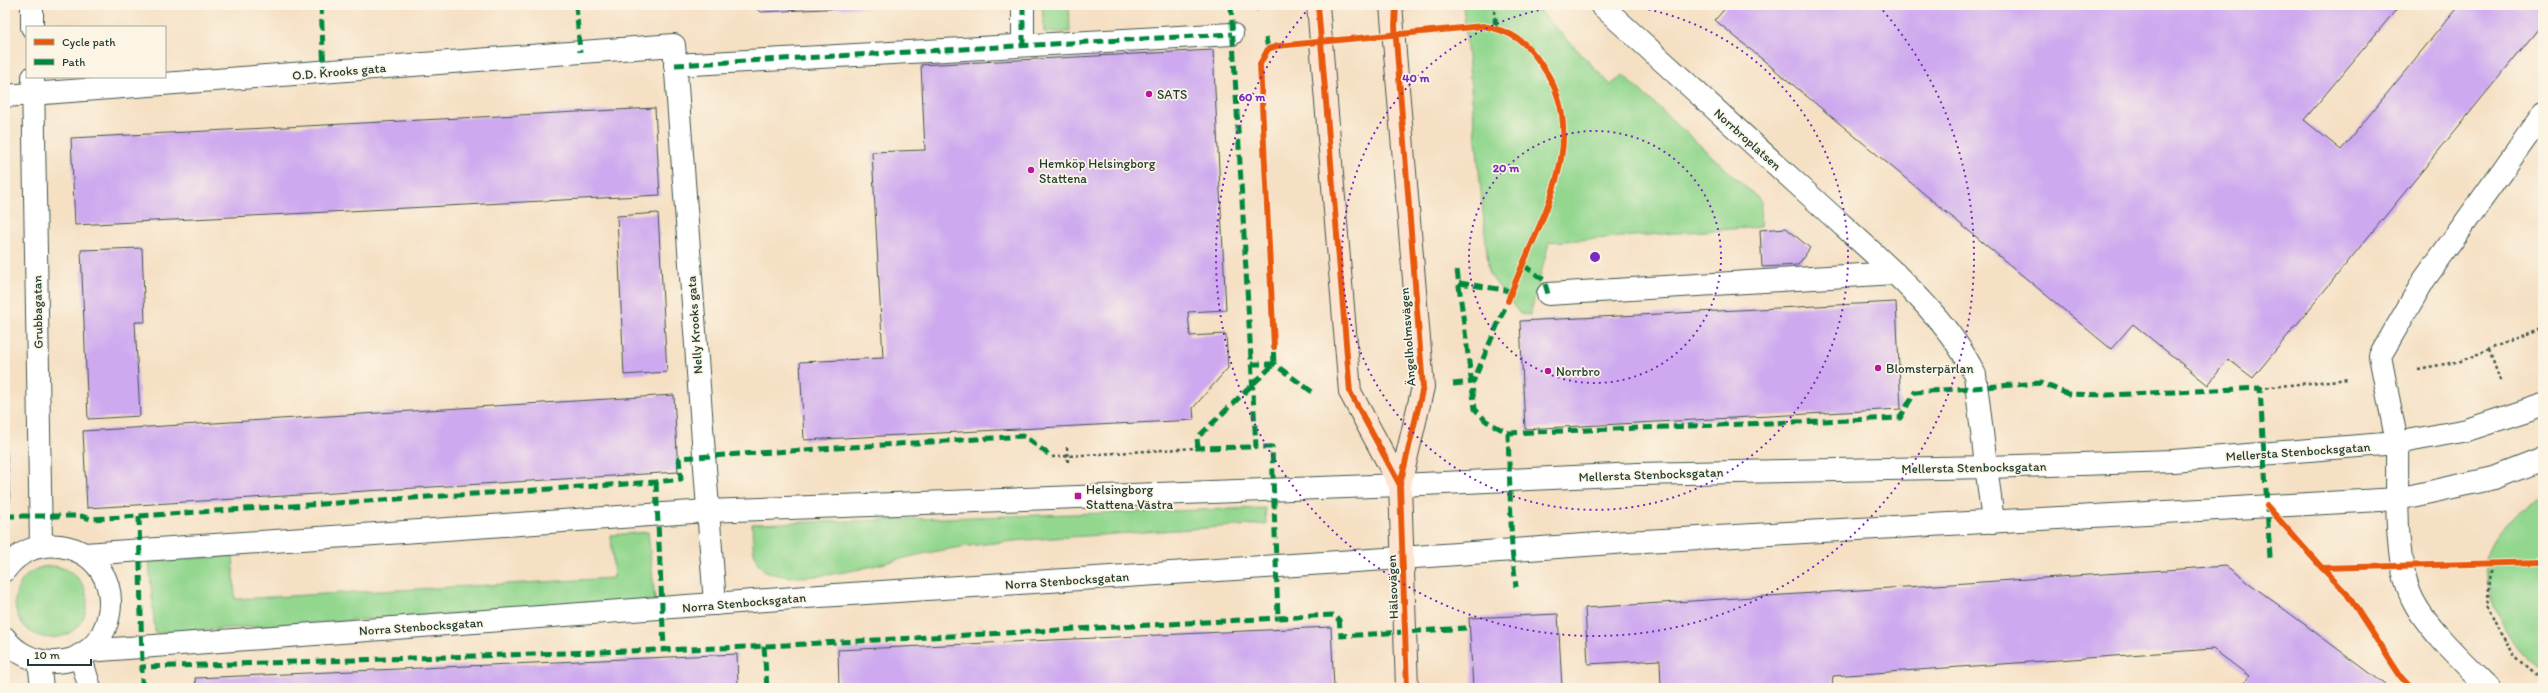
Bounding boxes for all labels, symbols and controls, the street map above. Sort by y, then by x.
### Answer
legend [26,26,166,78]
text: Cycle path [62,35,116,49]
text: Path [62,55,85,69]
street label: O.D. Krooks gata [291,60,387,83]
text: 40 m [1402,71,1431,85]
place label: SATS [1157,87,1187,102]
marker: SATS [1144,89,1154,99]
text: 60 m [1239,90,1266,104]
street label: Norrbroplatsen [1711,105,1785,174]
place label: Hemköp Helsingborg Stattena [1039,156,1156,186]
text: 20 m [1493,161,1520,175]
marker: Hemköp Helsingborg Stattena [1026,165,1036,175]
centre of rings [1588,250,1602,264]
street label: Grubbagatan [29,274,46,349]
street label: Nelly Krooks gata [684,275,705,375]
street label: Ängelholmsvägen [1397,286,1418,387]
place label: Blomsterpärlan [1886,361,1974,376]
marker: Blomsterpärlan [1873,363,1883,373]
place label: Norrbro [1556,364,1600,379]
marker: Norrbro [1543,366,1553,376]
street label: Mellersta Stenbocksgatan [2225,439,2371,464]
street label: Mellersta Stenbocksgatan [1901,459,2047,476]
street label: Mellersta Stenbocksgatan [1578,464,1724,485]
place label: Helsingborg Stattena Västra [1086,482,1174,512]
marker: Helsingborg Stattena Västra [1073,491,1083,501]
street label: Hälsovägen [1384,554,1401,619]
street label: Norra Stenbocksgatan [1005,569,1130,592]
street label: Norra Stenbocksgatan [681,590,807,615]
street label: Norra Stenbocksgatan [359,615,484,638]
scale bar [28,641,91,667]
text: 10 m [34,648,60,662]

